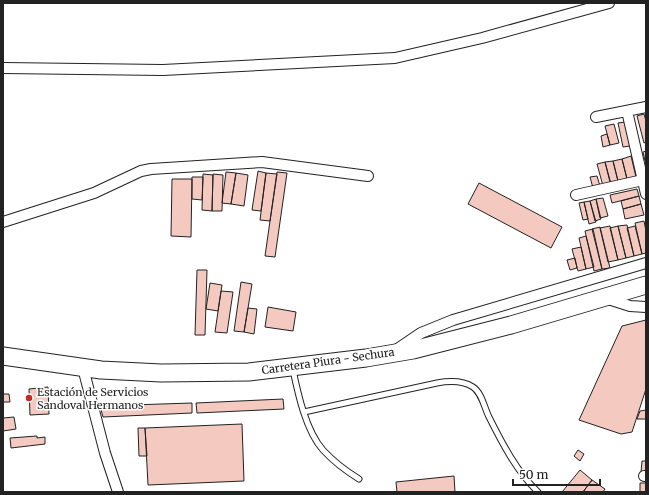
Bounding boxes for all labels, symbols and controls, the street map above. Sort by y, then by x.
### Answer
street label: Carretera Piura - Sechura [261,345,395,377]
place label: Estación de Servicios Sandoval Hermanos [37,385,149,412]
marker: Estación de Servicios Sandoval Hermanos [24,393,34,403]
scale bar [513,461,600,487]
text: 50 m [519,467,548,482]

